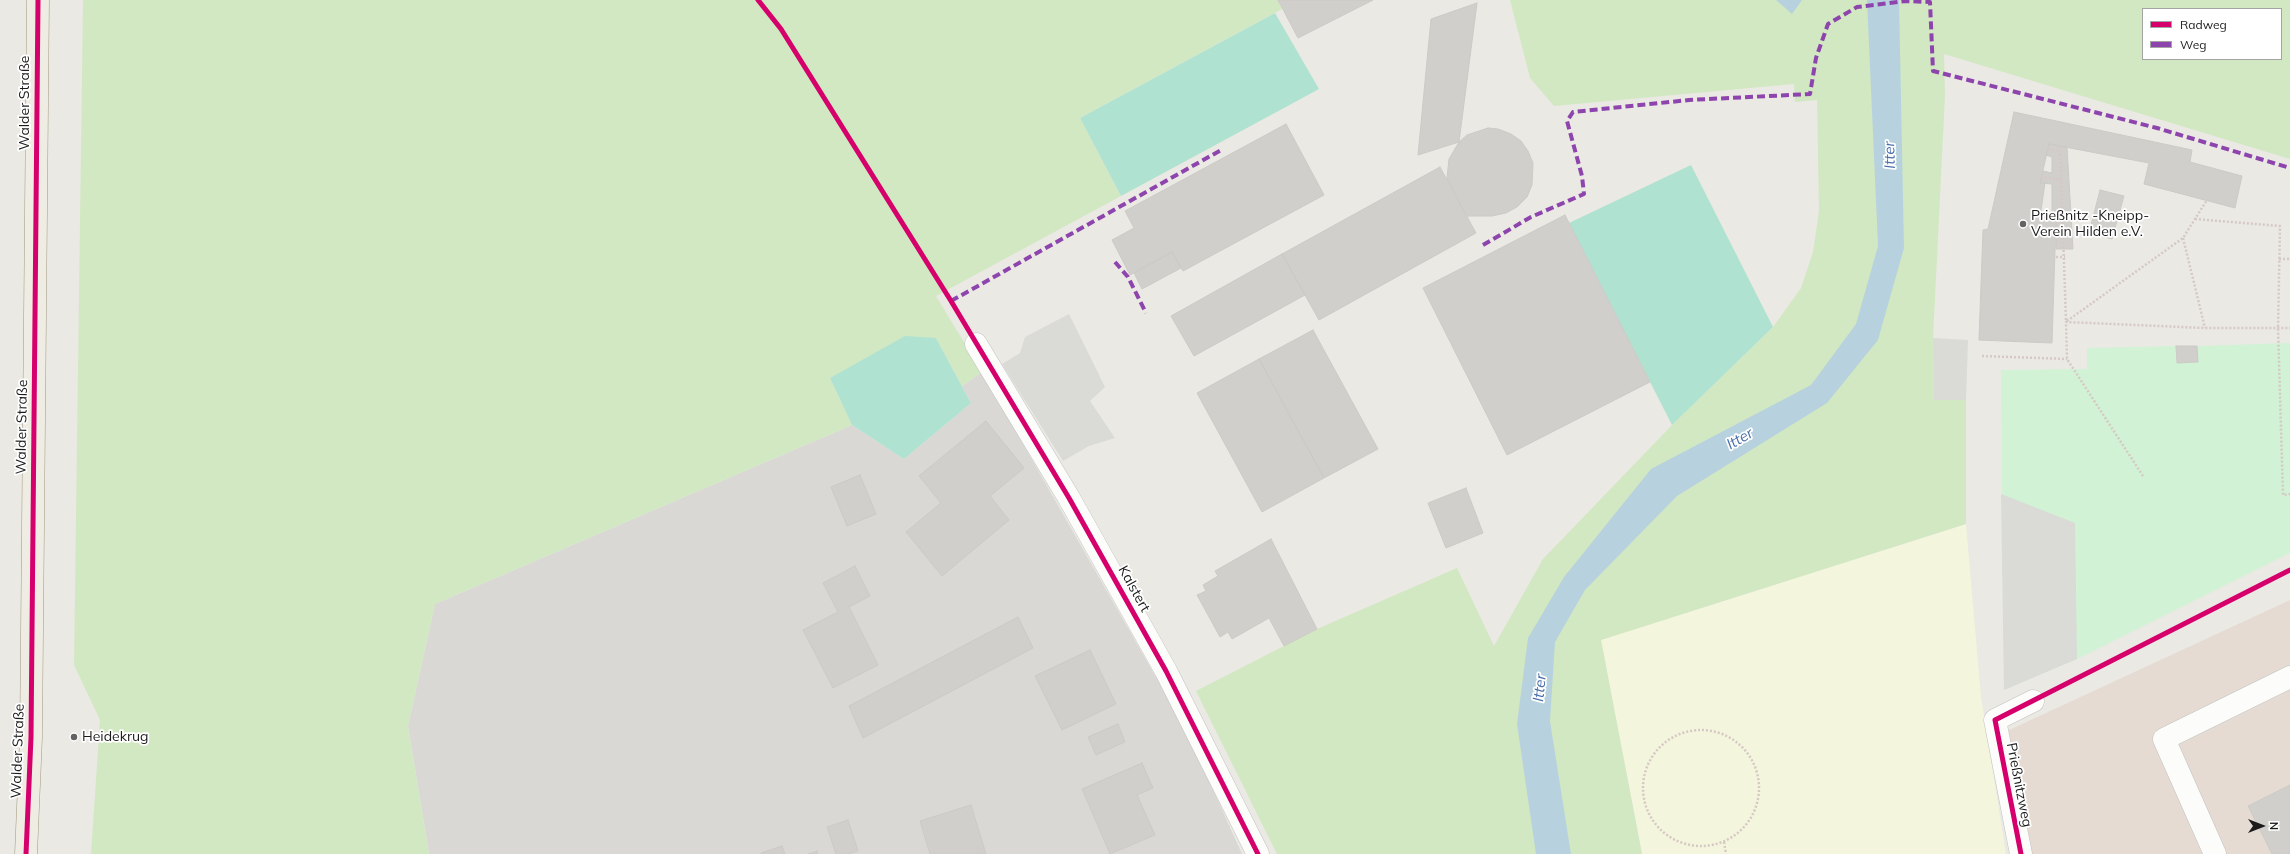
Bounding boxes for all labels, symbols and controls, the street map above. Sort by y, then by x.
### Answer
legend [2142,8,2282,60]
text: Radweg [2180,17,2227,32]
text: Weg [2180,37,2206,52]
street label: Walder Straße [17,56,33,150]
water label: Itter [1881,141,1899,169]
place label: Prießnitz -Kneipp- Verein Hilden e.V. [2031,208,2149,240]
marker: Prießnitz -Kneipp- Verein Hilden e.V. [2018,219,2028,229]
street label: Walder Straße [13,379,31,475]
water label: Itter [1723,424,1757,454]
street label: Kalstert [1114,563,1154,615]
water label: Itter [1530,673,1550,703]
street label: Walder Straße [8,703,28,799]
place label: Heidekrug [82,729,148,745]
marker: Heidekrug [69,732,79,742]
street label: Prießnitzweg [2003,741,2035,829]
north arrow [2242,806,2282,846]
text: N [2267,822,2281,830]

